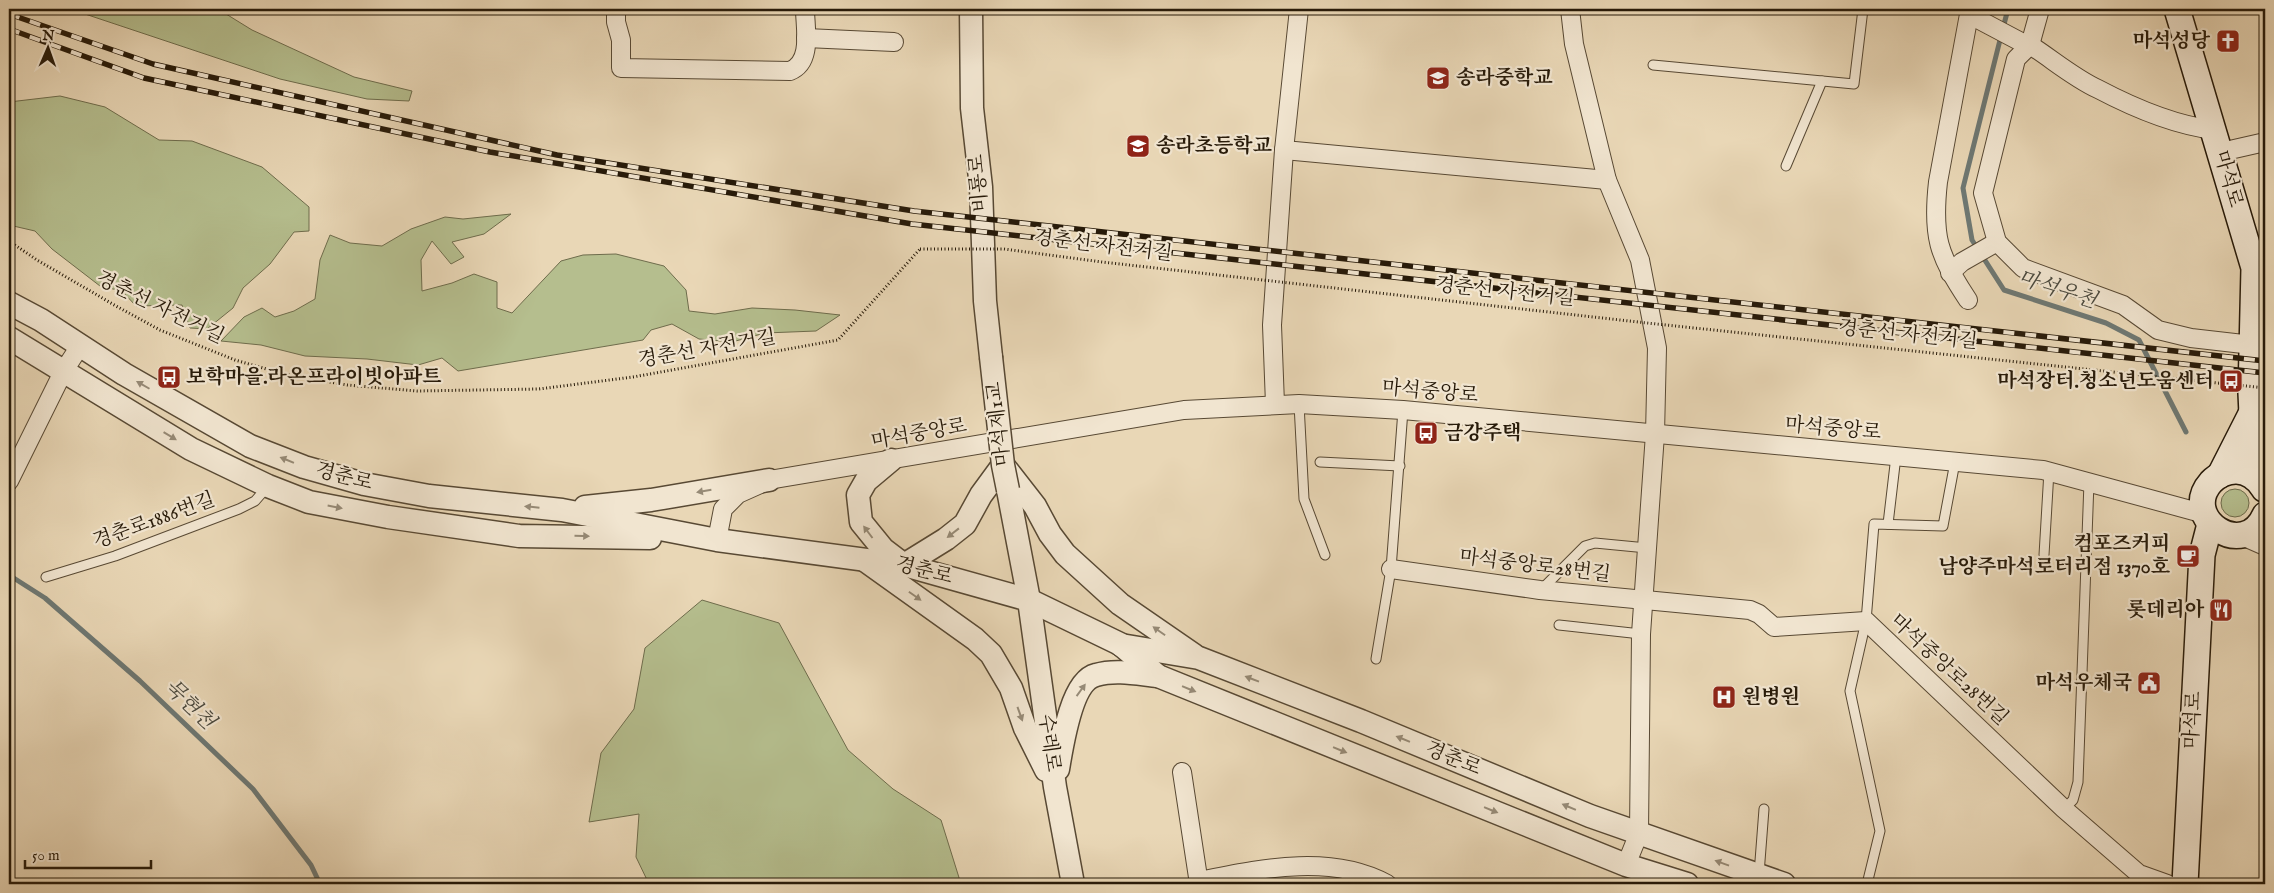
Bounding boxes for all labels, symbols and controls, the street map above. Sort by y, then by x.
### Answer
north arrow [22,22,72,72]
text: N [41,27,55,45]
church icon: 마석성당 [2215,28,2241,54]
place label: 마석성당 [2133,29,2211,54]
school or university icon: 송라중학교 [1425,65,1451,91]
place label: 송라중학교 [1456,66,1553,91]
school or university icon: 송라초등학교 [1125,133,1151,159]
place label: 송라초등학교 [1156,134,1273,159]
street label: 마석로 [2208,148,2248,210]
street label: 비룡로 [964,153,994,213]
street label: 경춘선 자전거길 [1032,225,1174,267]
water label: 마석우천 [2014,265,2101,316]
street label: 경춘선 자전거길 [92,266,228,350]
street label: 경춘선 자전거길 [1434,272,1576,312]
street label: 경춘선 자전거길 [1837,315,1979,355]
street label: 경춘선 자전거길 [636,325,778,373]
bus stop icon: 보학마을.라온프라이빗아파트 [156,364,182,390]
place label: 보학마을.라온프라이빗아파트 [186,365,441,390]
bus stop icon: 마석장터.청소년도움센터 [2218,368,2244,394]
place label: 마석장터.청소년도움센터 [1997,369,2214,394]
street label: 마석중앙로 [1381,375,1479,409]
street label: 마석제1교 [981,380,1017,468]
one-way arrow [136,381,151,389]
street label: 마석중앙로 [1784,412,1882,446]
street label: 마석중앙로 [869,413,969,455]
bus stop icon: 금강주택 [1413,420,1439,446]
place label: 금강주택 [1444,421,1521,446]
one-way arrow [164,432,177,441]
one-way arrow [280,456,294,464]
street label: 경춘로 [313,458,375,496]
street label: 경춘로1886번길 [89,487,219,555]
one-way arrow [695,488,711,496]
one-way arrow [327,503,342,511]
one-way arrow [523,503,539,511]
one-way arrow [863,526,874,539]
one-way arrow [947,528,960,539]
one-way arrow [575,532,591,540]
place label: 컴포즈커피 남양주마석로터리점 1370호 [1938,532,2171,580]
cafe icon: 컴포즈커피 남양주마석로터리점 1370호 [2175,543,2201,569]
street label: 마석중앙로28번길 [1458,544,1612,588]
street label: 경춘로 [893,552,955,590]
one-way arrow [908,591,922,601]
restaurant icon: 롯데리아 [2208,597,2234,623]
place label: 롯데리아 [2127,598,2205,623]
street label: 마석중앙로28번길 [1885,609,2013,731]
one-way arrow [1152,626,1166,636]
public building icon: 마석우체국 [2136,670,2162,696]
place label: 마석우체국 [2035,671,2132,696]
water label: 묵현천 [158,674,221,737]
one-way arrow [1244,675,1259,682]
one-way arrow [1076,683,1086,697]
hospital icon: 원병원 [1711,684,1737,710]
one-way arrow [1182,685,1197,693]
place label: 원병원 [1742,685,1800,710]
street label: 마석로 [2179,690,2207,750]
one-way arrow [1016,707,1024,722]
street label: 수레로 [1033,713,1065,773]
one-way arrow [1396,734,1410,742]
street label: 경춘로 [1421,737,1485,781]
one-way arrow [1333,746,1347,754]
one-way arrow [1562,803,1576,811]
one-way arrow [1484,807,1498,815]
scale bar [25,838,151,870]
text: 50 m [32,846,60,865]
one-way arrow [1714,859,1729,866]

